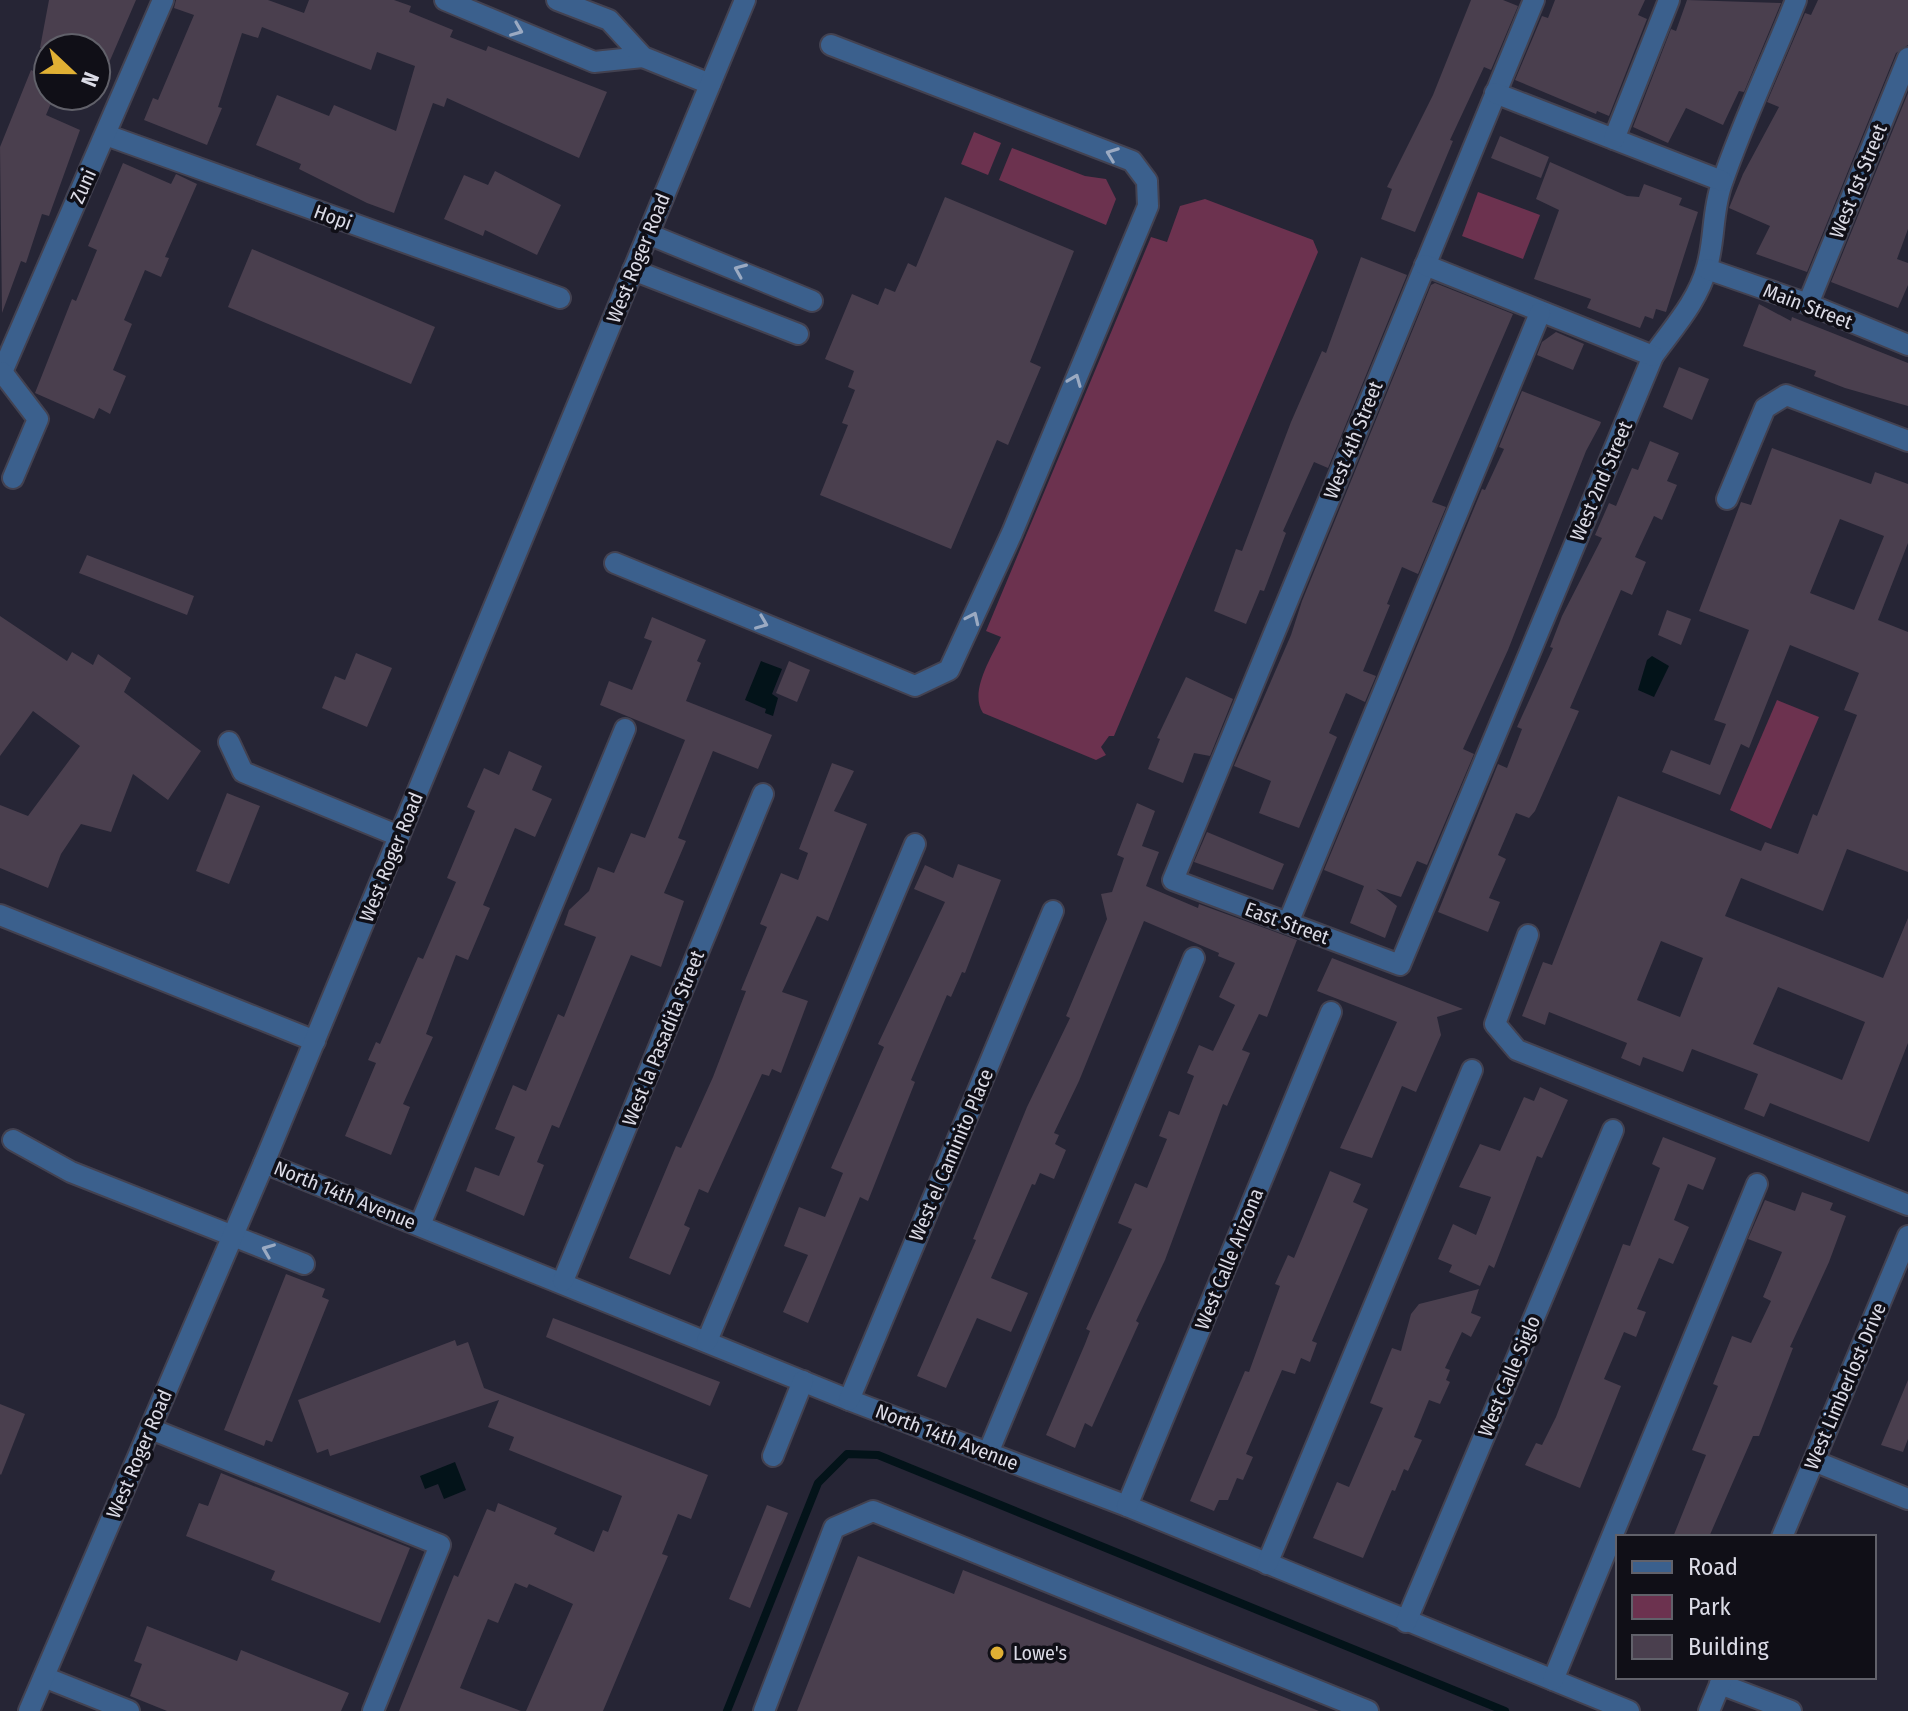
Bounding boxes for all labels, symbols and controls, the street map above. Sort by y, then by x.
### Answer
one-way arrow [509,20,523,36]
north arrow [32,32,112,112]
text: N [75,68,105,90]
street label: West 1st Street [1824,120,1892,242]
one-way arrow [1106,147,1120,164]
street label: Zuni [65,165,101,207]
street label: West Roger Road [601,190,675,326]
street label: Hopi [311,199,355,235]
one-way arrow [734,263,748,280]
street label: Main Street [1760,278,1856,334]
one-way arrow [1066,374,1082,388]
street label: West 4th Street [1318,377,1388,502]
street label: West 2nd Street [1565,417,1637,545]
one-way arrow [963,612,979,627]
one-way arrow [754,613,768,630]
street label: West Roger Road [354,789,428,925]
street label: East Street [1242,897,1333,949]
street label: West la Pasadita Street [617,946,709,1129]
street label: West el Caminito Place [904,1065,998,1245]
street label: North 14th Avenue [271,1156,419,1234]
street label: West Calle Arizona [1190,1185,1268,1333]
one-way arrow [262,1243,276,1260]
street label: West Limberlost Drive [1799,1299,1891,1473]
street label: West Calle Siglo [1473,1312,1545,1440]
street label: West Roger Road [101,1386,177,1522]
street label: North 14th Avenue [872,1399,1022,1475]
legend [1616,1535,1876,1679]
text: Road [1688,1553,1738,1581]
text: Park [1688,1593,1731,1621]
text: Building [1688,1633,1770,1661]
place label: Lowe's [1013,1641,1067,1665]
marker: Lowe's [988,1644,1006,1662]

